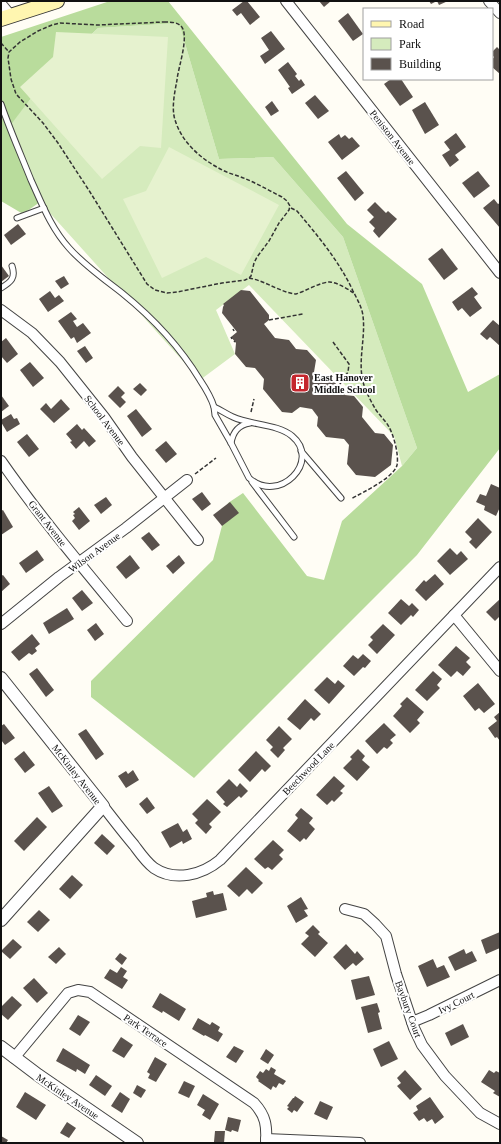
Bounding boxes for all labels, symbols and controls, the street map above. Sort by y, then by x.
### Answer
legend [363,8,493,80]
text: Road [399,17,424,31]
text: Park [399,37,421,51]
text: Building [399,57,441,71]
street label: Peniston Avenue [368,108,418,167]
building icon: East Hanover Middle School [289,372,311,394]
place label: East Hanover Middle School [314,372,376,395]
street label: School Avenue [82,393,127,448]
street label: Grant Avenue [26,498,69,549]
street label: Wilson Avenue [66,530,123,575]
street label: Beechwood Lane [280,739,337,797]
street label: McKinley Avenue [50,742,104,807]
street label: Baybury Court [393,979,424,1039]
street label: Ivy Court [436,989,476,1016]
street label: Park Terrace [122,1012,170,1049]
street label: McKinley Avenue [34,1071,101,1122]

